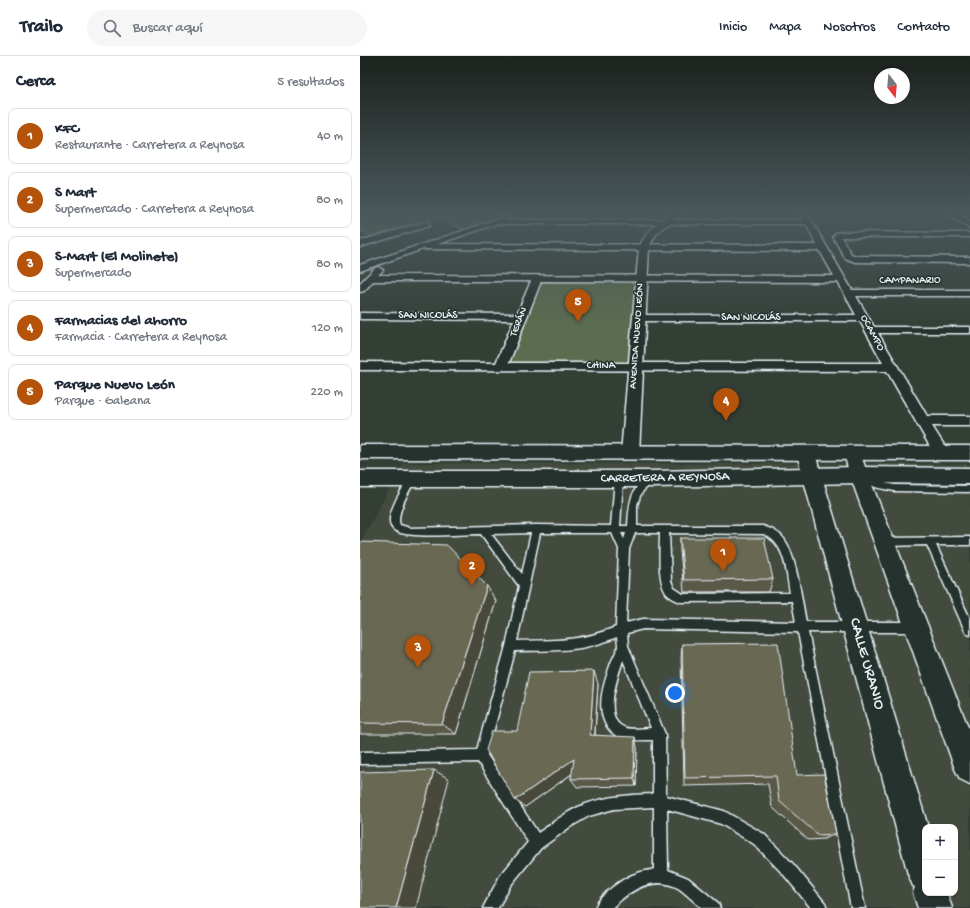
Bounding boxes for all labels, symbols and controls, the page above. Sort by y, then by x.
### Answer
search box [87,10,367,46]
text: Trailo [20,16,63,39]
icon: search [101,17,123,39]
text: Buscar aquí [133,19,203,37]
text: Inicio [719,19,747,36]
text: Mapa [769,19,801,36]
text: Nosotros [823,19,875,36]
text: Contacto [897,19,950,36]
north arrow [874,68,910,104]
text: Cerca [16,72,55,92]
text: 5 resultados [277,75,344,90]
text: KFC [55,120,79,138]
text: 1 [27,129,33,144]
text: 40 m [317,129,343,144]
text: Restaurante · Carretera a Reynosa [55,138,244,153]
text: S Mart [55,184,96,202]
text: 2 [27,193,33,208]
text: 80 m [316,193,343,208]
text: Supermercado · Carretera a Reynosa [55,202,254,217]
text: S-Mart (El Molinete) [55,248,179,266]
text: 3 [27,257,33,272]
text: 80 m [316,257,343,272]
text: Supermercado [55,266,131,281]
street label: CAMPANARIO [879,275,941,287]
street label: AVENIDA NUEVO LEÓN [626,283,647,389]
pin: 5 [565,289,591,322]
street label: TERÁN [506,305,530,339]
street label: SAN NICOLÁS [398,309,459,322]
street label: SAN NICOLÁS [721,311,782,324]
text: Farmacias del ahorro [55,312,187,330]
street label: OCAMPO [857,313,887,353]
text: 4 [27,321,33,336]
text: 120 m [312,321,343,336]
text: Farmacia · Carretera a Reynosa [55,330,227,345]
street label: CHINA [587,360,616,372]
text: Parque Nuevo León [55,376,175,394]
text: 5 [27,385,33,400]
text: 220 m [311,385,343,400]
pin: 4 [713,388,739,421]
text: Parque · Galeana [55,394,150,409]
street label: CARRETERA A REYNOSA [600,469,731,487]
pin: 1 [710,539,736,572]
pin: 2 [459,553,485,586]
street label: CALLE URANIO [844,616,888,712]
pin: 3 [405,635,431,668]
your location [665,683,685,703]
map controls [922,824,958,896]
button: + [922,824,958,860]
button: − [922,860,958,896]

